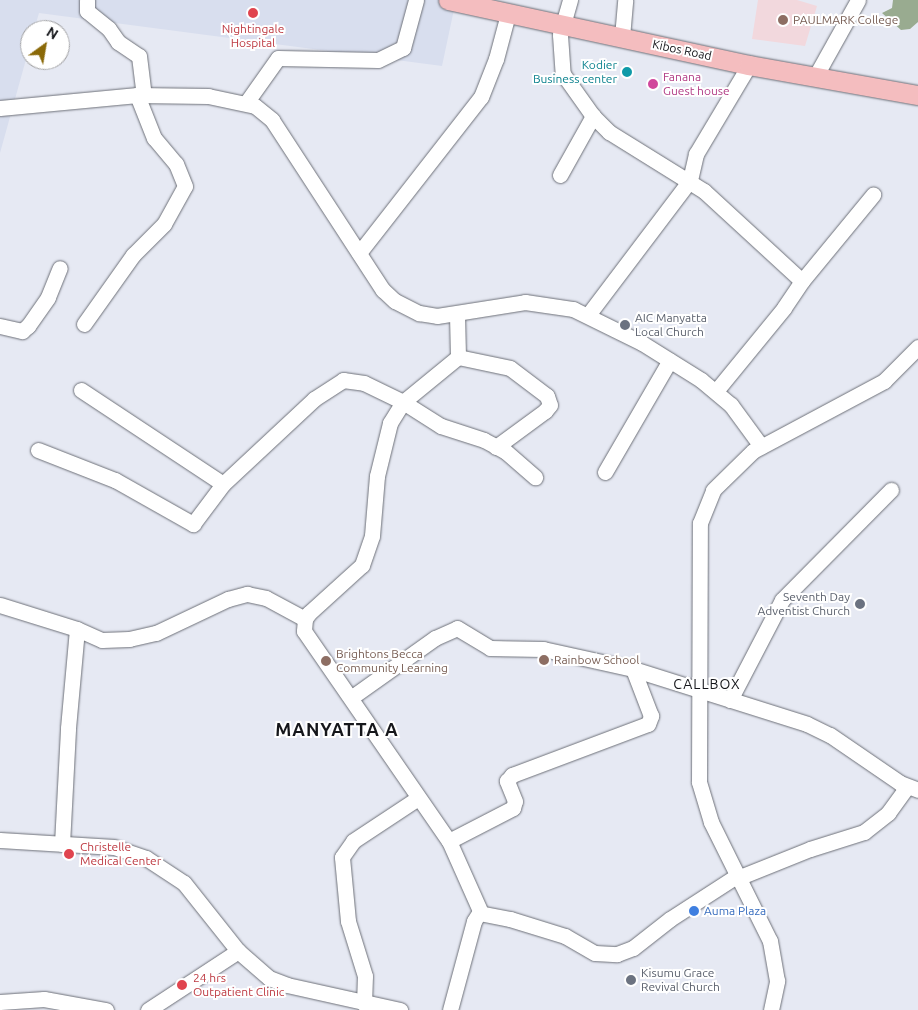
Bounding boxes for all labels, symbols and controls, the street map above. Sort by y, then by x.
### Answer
marker: Nightingale Hospital [246,6,260,20]
place label: PAULMARK College [793,13,898,27]
marker: PAULMARK College [777,14,789,26]
north arrow [20,20,70,70]
place label: Nightingale Hospital [222,22,284,50]
text: N [44,24,61,43]
street label: Kibos Road [651,37,713,63]
place label: Kodier Business center [533,58,617,86]
marker: Kodier Business center [621,66,633,78]
place label: Fanana Guest house [663,70,730,98]
marker: Fanana Guest house [647,78,659,90]
place label: AIC Manyatta Local Church [635,311,707,339]
marker: AIC Manyatta Local Church [619,319,631,331]
place label: Seventh Day Adventist Church [758,590,850,618]
marker: Seventh Day Adventist Church [854,598,866,610]
place label: Brightons Becca Community Learning [336,647,448,675]
place label: Rainbow School [554,653,639,667]
marker: Rainbow School [538,654,550,666]
marker: Brightons Becca Community Learning [320,655,332,667]
district label: CALLBOX [672,676,742,692]
district label: MANYATTA A [274,718,400,740]
place label: Christelle Medical Center [80,840,161,868]
marker: Christelle Medical Center [62,847,76,861]
place label: Auma Plaza [704,904,766,918]
marker: Auma Plaza [688,905,700,917]
place label: Kisumu Grace Revival Church [641,966,720,994]
place label: 24 hrs Outpatient Clinic [193,971,284,999]
marker: Kisumu Grace Revival Church [625,974,637,986]
marker: 24 hrs Outpatient Clinic [175,978,189,992]

